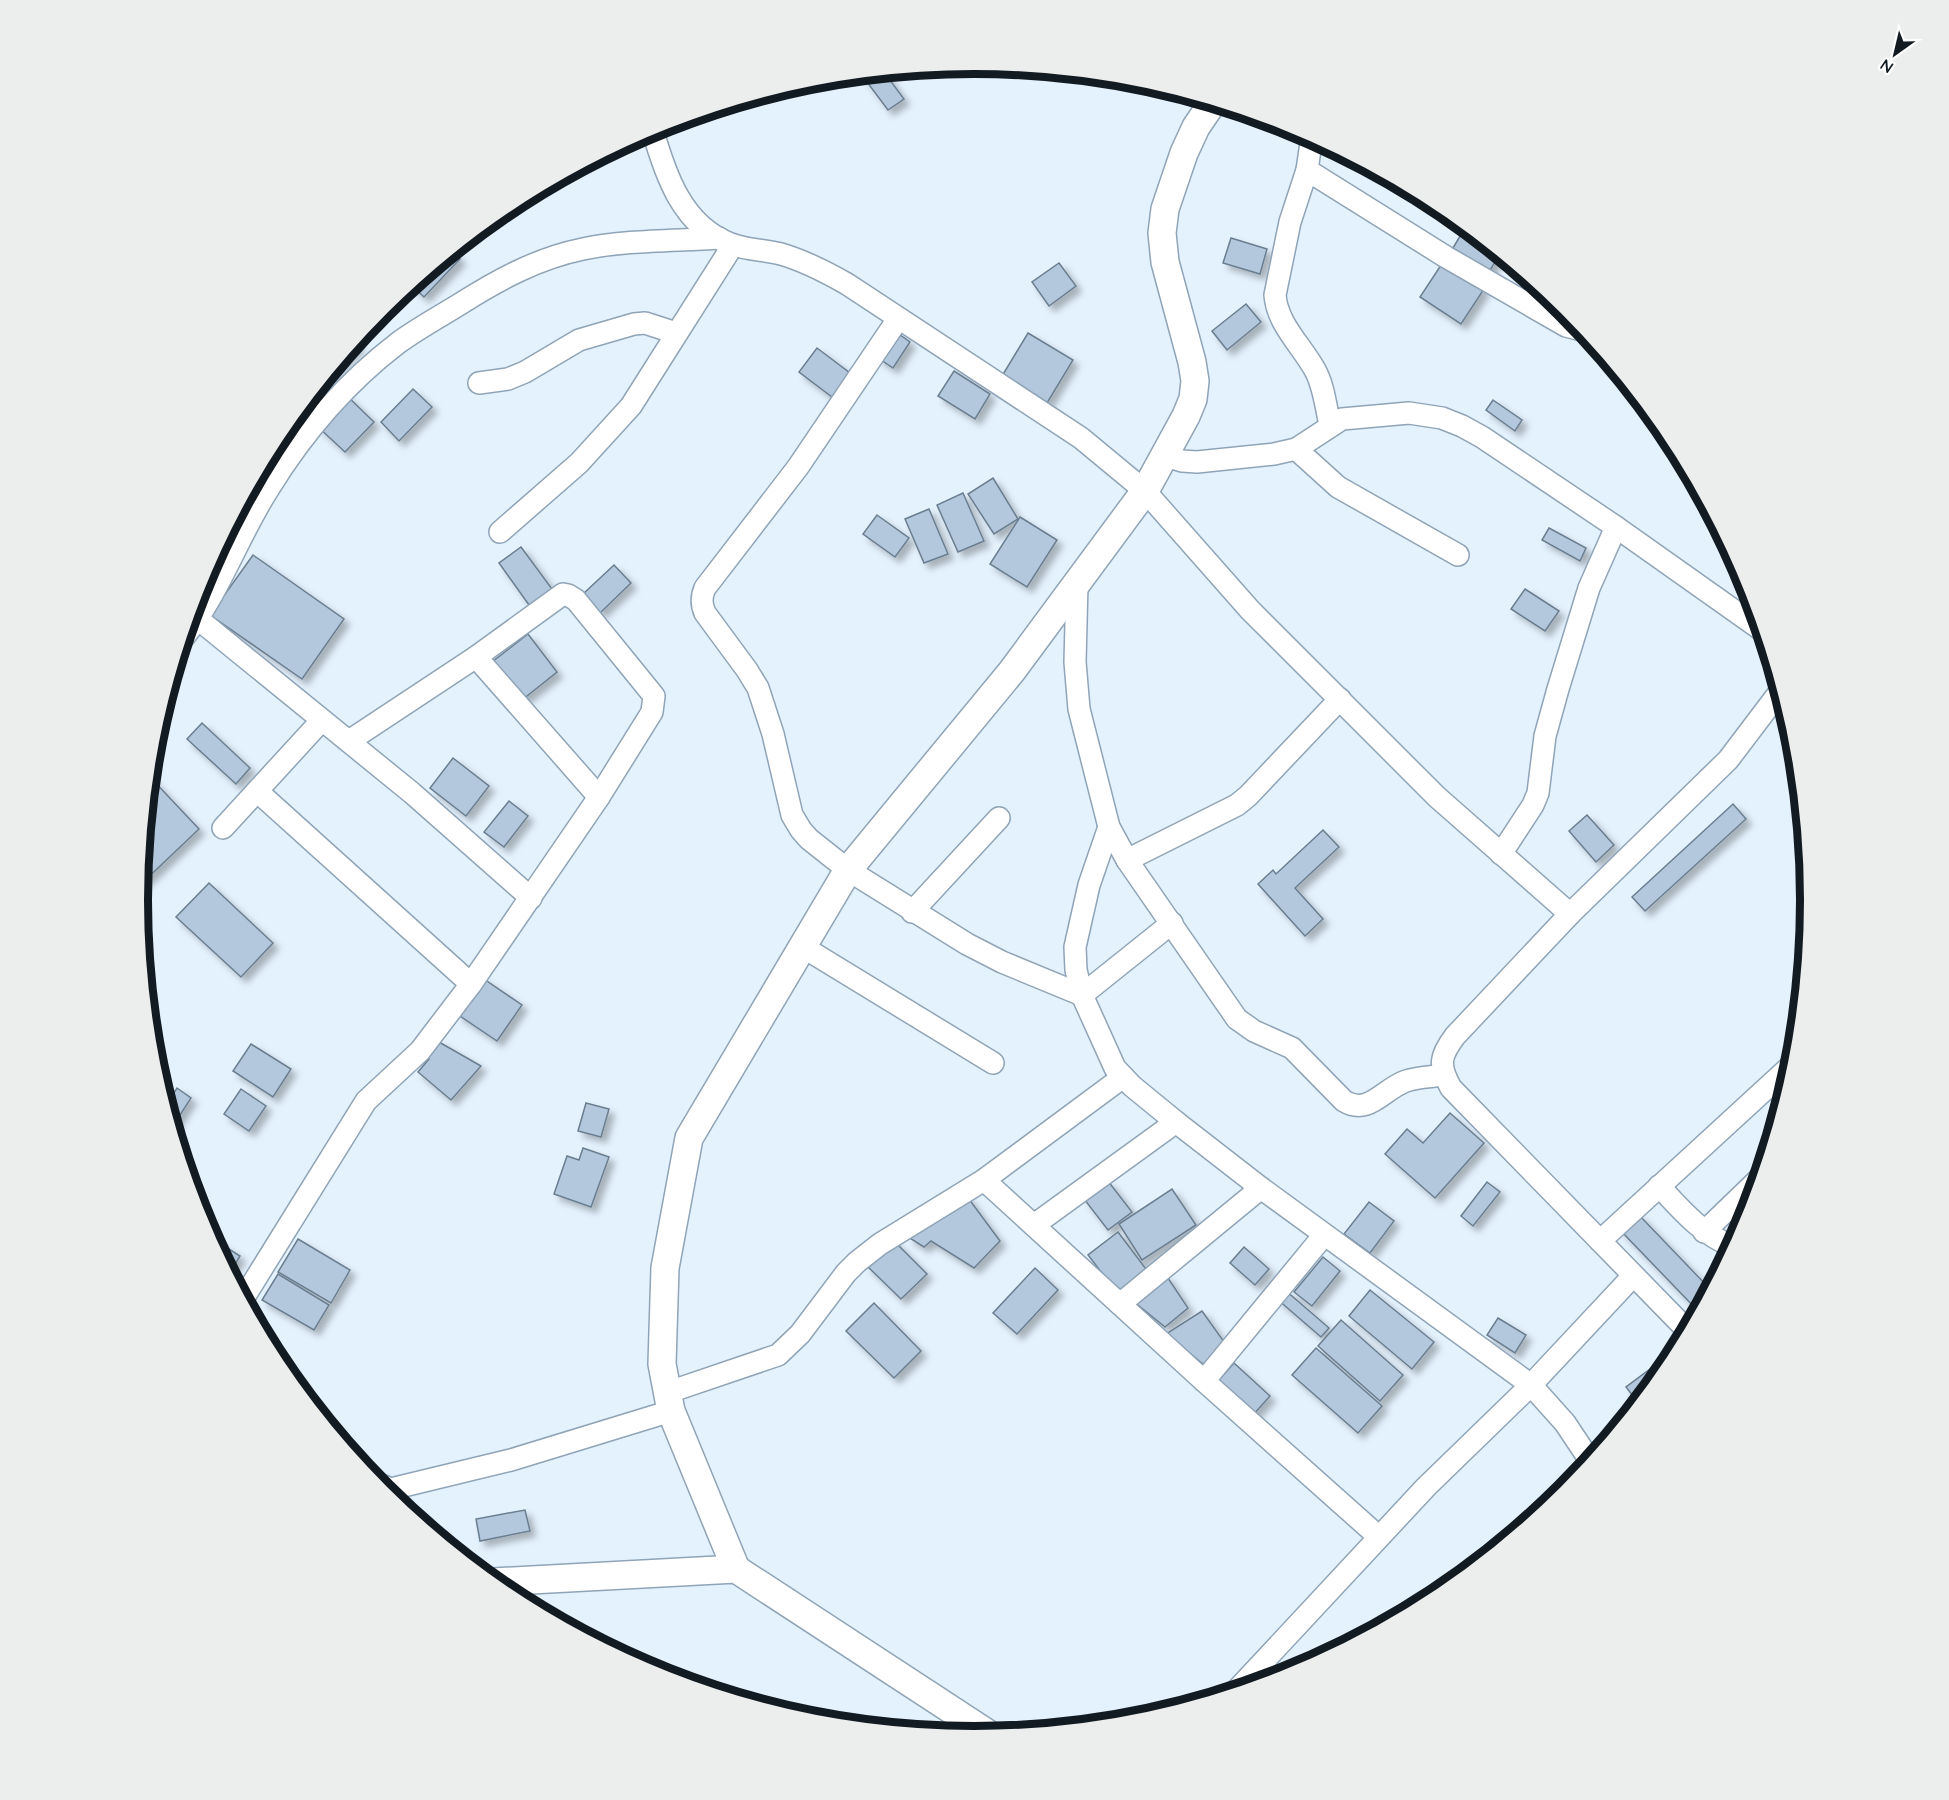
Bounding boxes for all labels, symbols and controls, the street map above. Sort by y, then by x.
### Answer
north arrow [1865,24,1925,84]
text: N [1876,55,1897,78]

